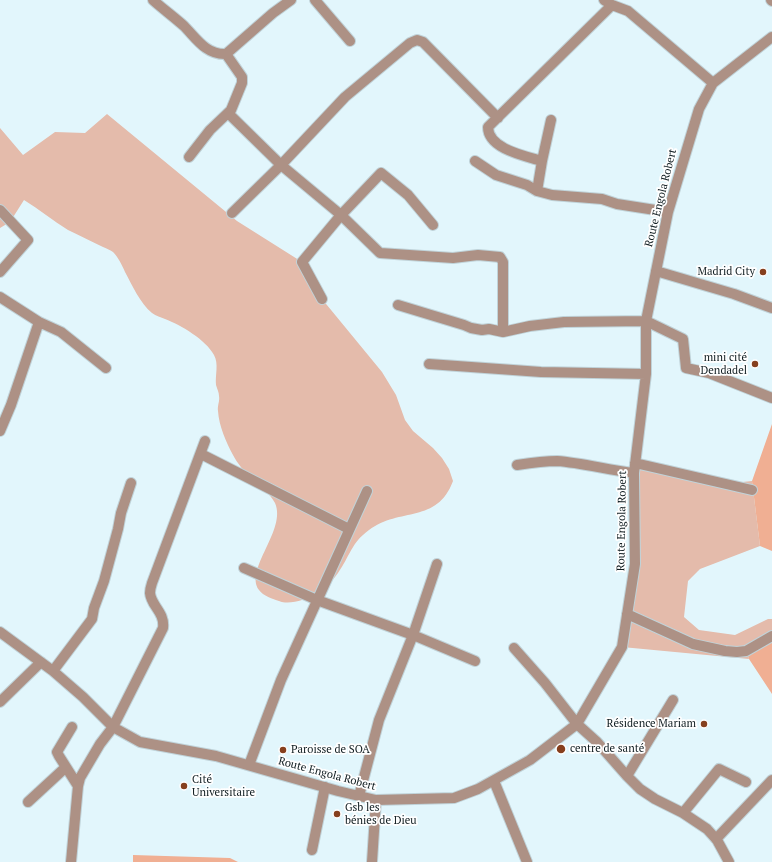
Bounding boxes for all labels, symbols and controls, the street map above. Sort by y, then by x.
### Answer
street label: Route Engola Robert [642,148,680,248]
place label: Madrid City [697,265,755,279]
marker: Madrid City [758,267,768,277]
place label: mini cité Dendadel [701,351,747,377]
marker: mini cité Dendadel [750,359,760,369]
street label: Route Engola Robert [615,471,629,571]
place label: Résidence Mariam [607,717,696,731]
marker: Résidence Mariam [699,719,709,729]
place label: centre de santé [570,742,644,756]
place label: Paroisse de SOA [291,743,370,757]
marker: centre de santé [555,743,567,755]
marker: Paroisse de SOA [278,745,288,755]
street label: Route Engola Robert [277,755,377,793]
place label: Cité Universitaire [192,773,255,799]
marker: Cité Universitaire [179,781,189,791]
place label: Gsb les bénies de Dieu [345,801,417,827]
marker: Gsb les bénies de Dieu [332,809,342,819]

